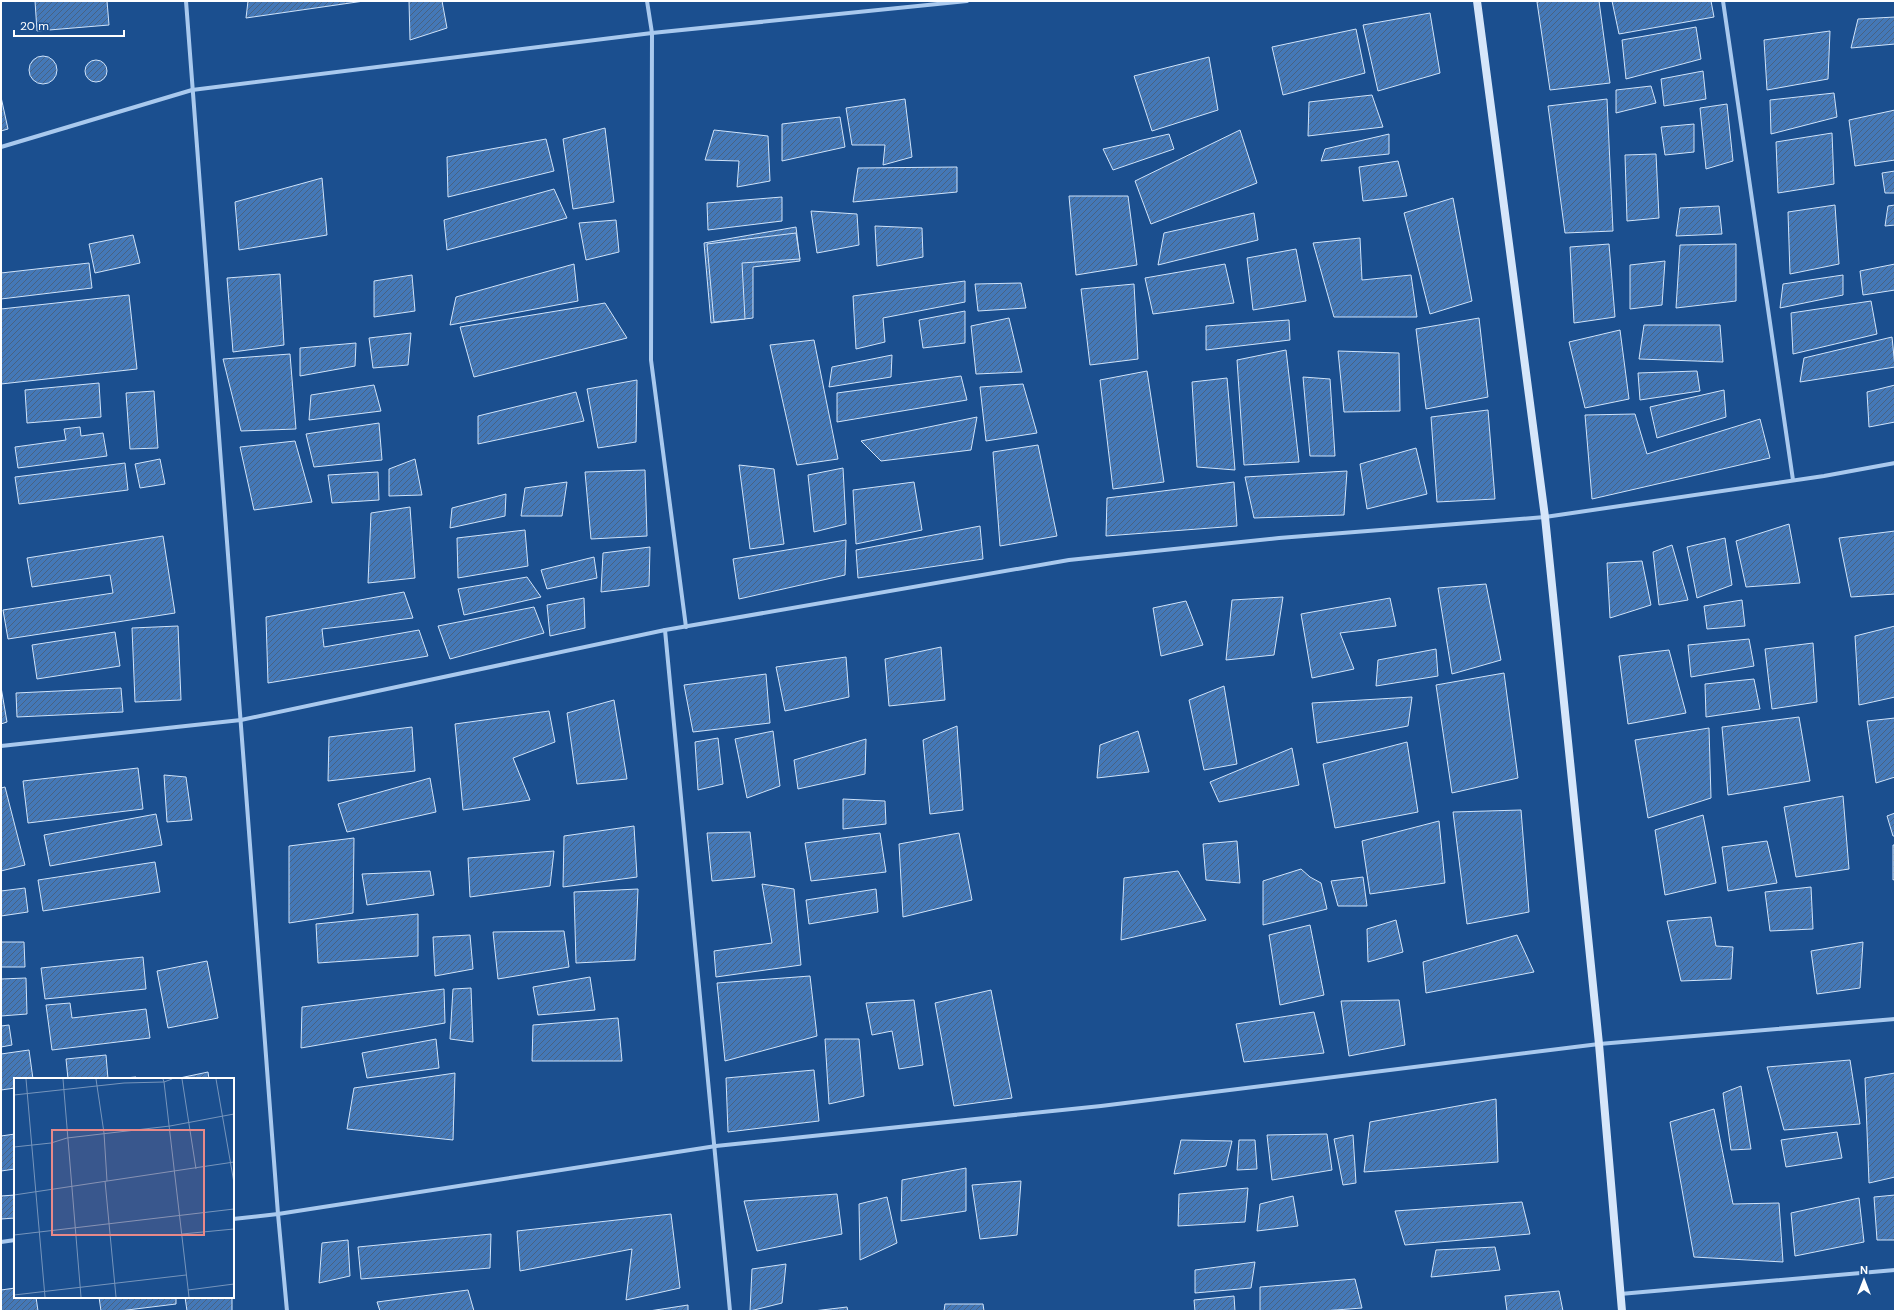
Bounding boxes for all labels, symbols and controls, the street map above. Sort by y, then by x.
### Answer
scale bar [14,12,124,38]
text: 20 m [20,18,49,34]
inset map [14,1078,234,1298]
north arrow [1844,1260,1884,1300]
text: N [1860,1263,1868,1277]

